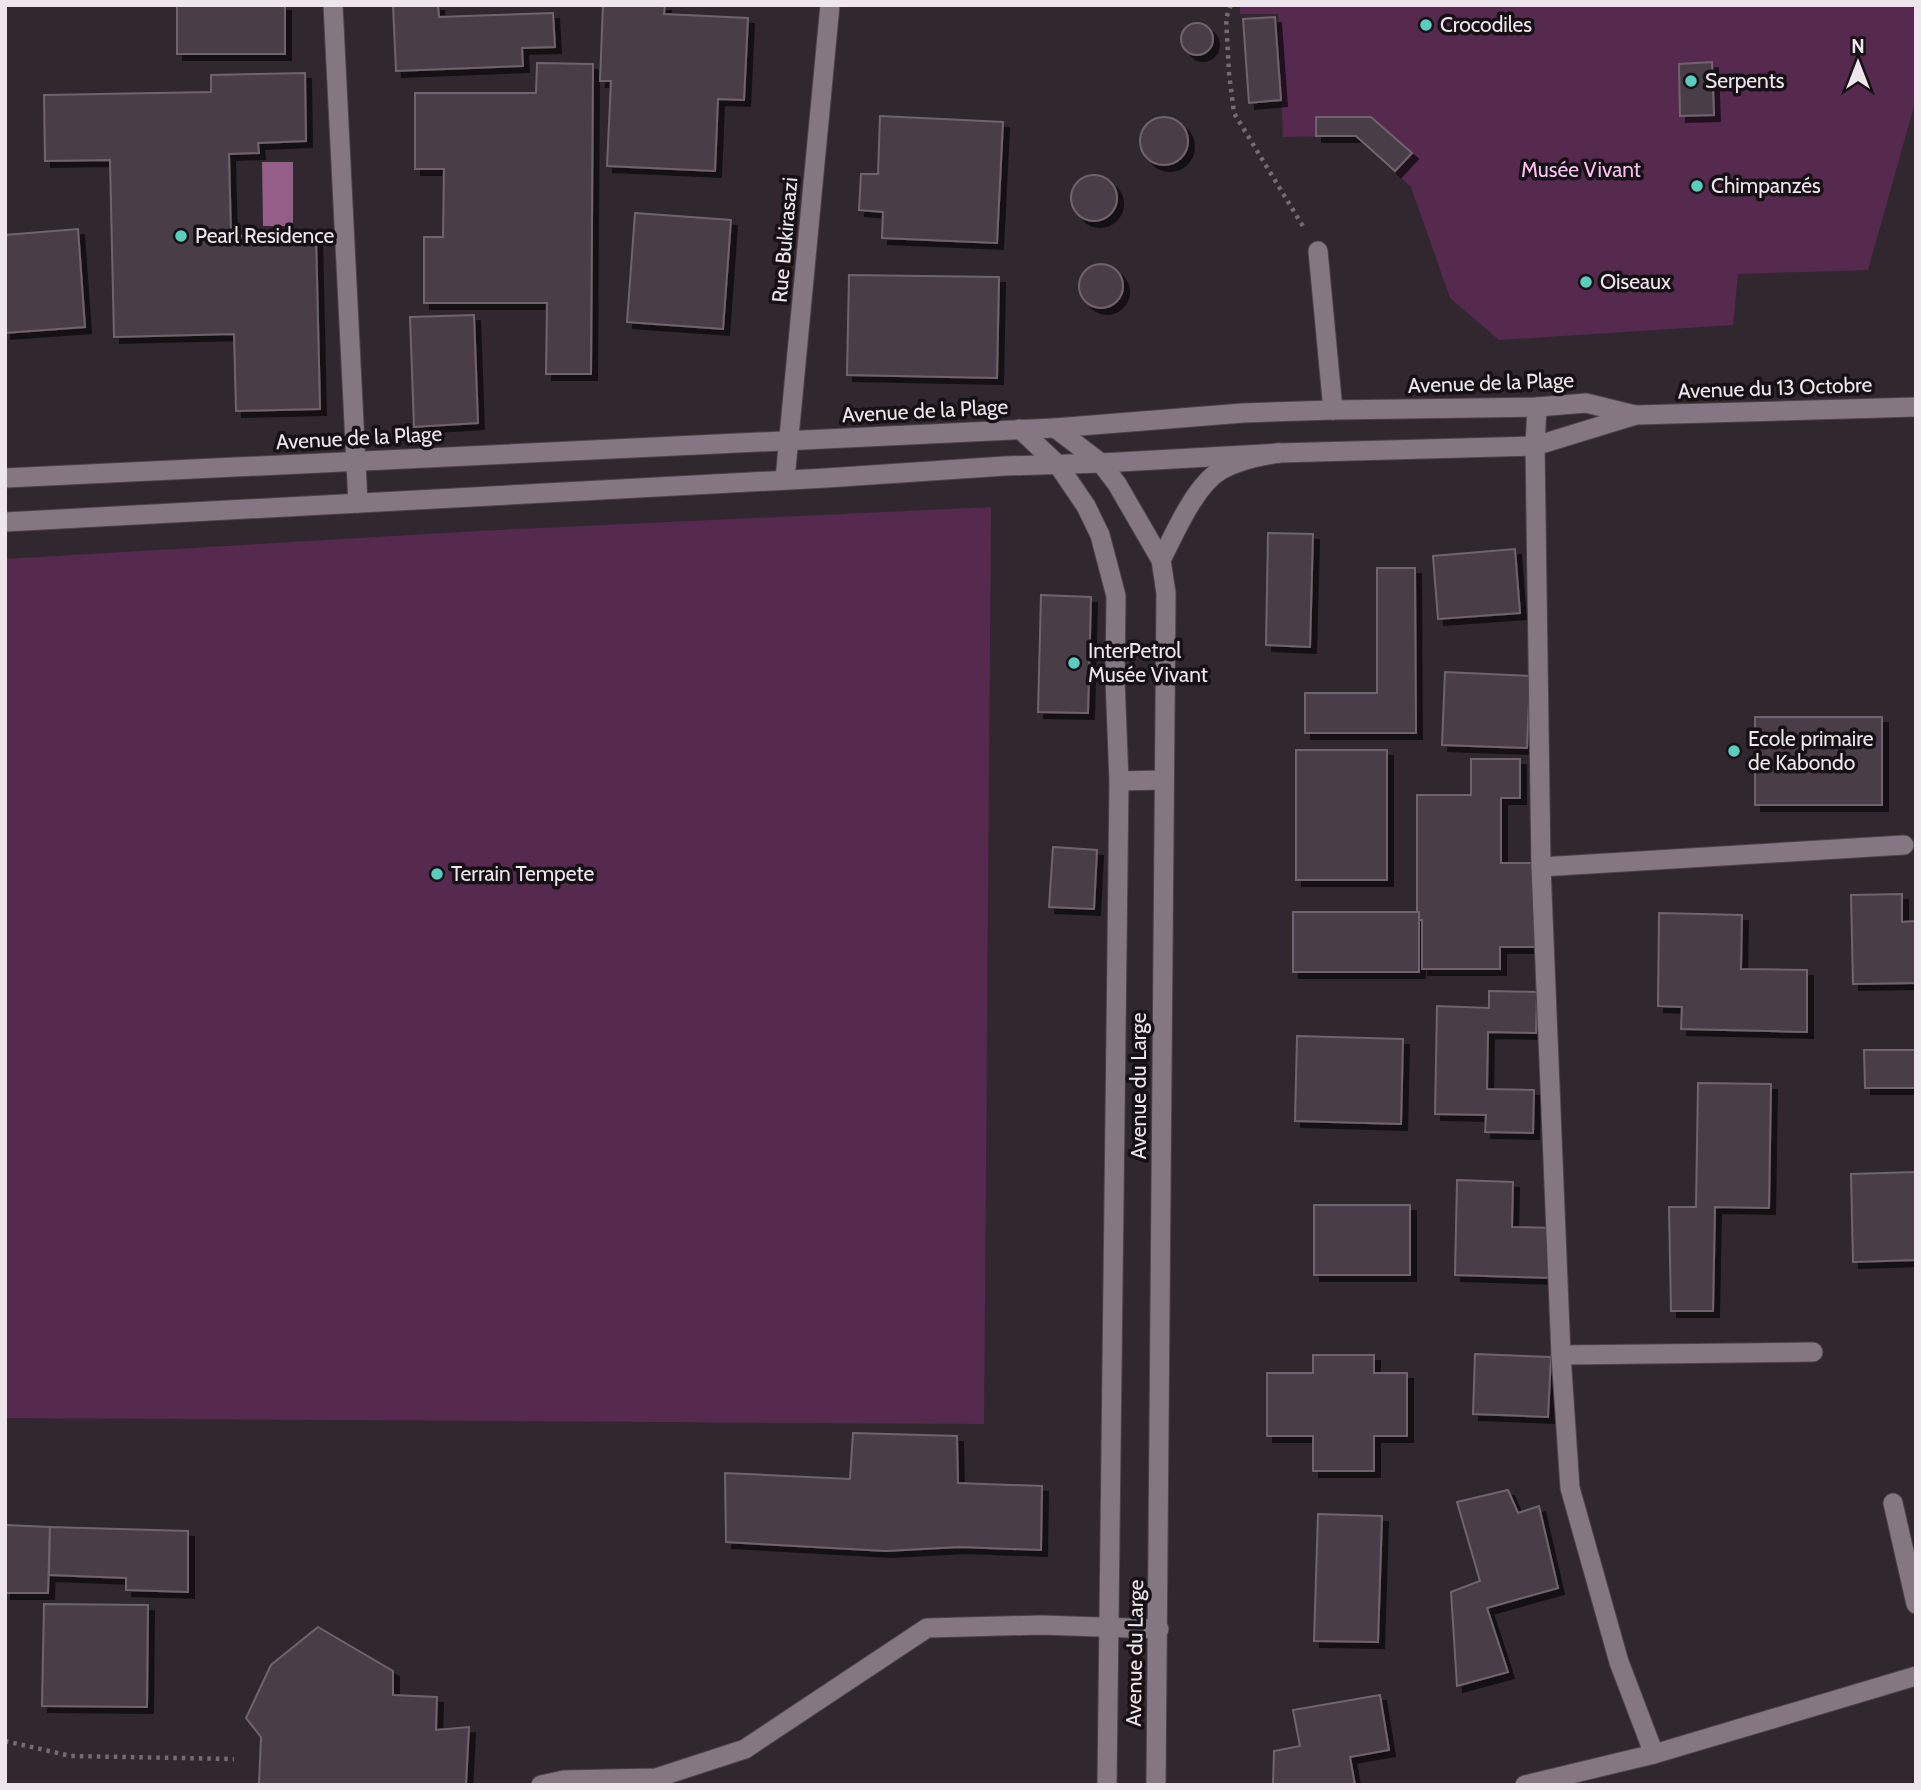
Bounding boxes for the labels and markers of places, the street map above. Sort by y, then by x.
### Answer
place label: Crocodiles [1440,12,1532,37]
marker: Crocodiles [1418,17,1434,33]
place label: Serpents [1705,68,1785,93]
marker: Serpents [1683,73,1699,89]
place label: Chimpanzés [1711,173,1821,198]
marker: Chimpanzés [1689,178,1705,194]
place label: Pearl Residence [195,223,335,248]
marker: Pearl Residence [173,228,189,244]
place label: Oiseaux [1600,269,1671,294]
marker: Oiseaux [1578,274,1594,290]
place label: InterPetrol Musée Vivant [1088,638,1208,687]
marker: InterPetrol Musée Vivant [1066,655,1082,671]
place label: Ecole primaire de Kabondo [1748,726,1874,775]
marker: Ecole primaire de Kabondo [1726,743,1742,759]
place label: Terrain Tempete [451,861,595,886]
marker: Terrain Tempete [429,866,445,882]

